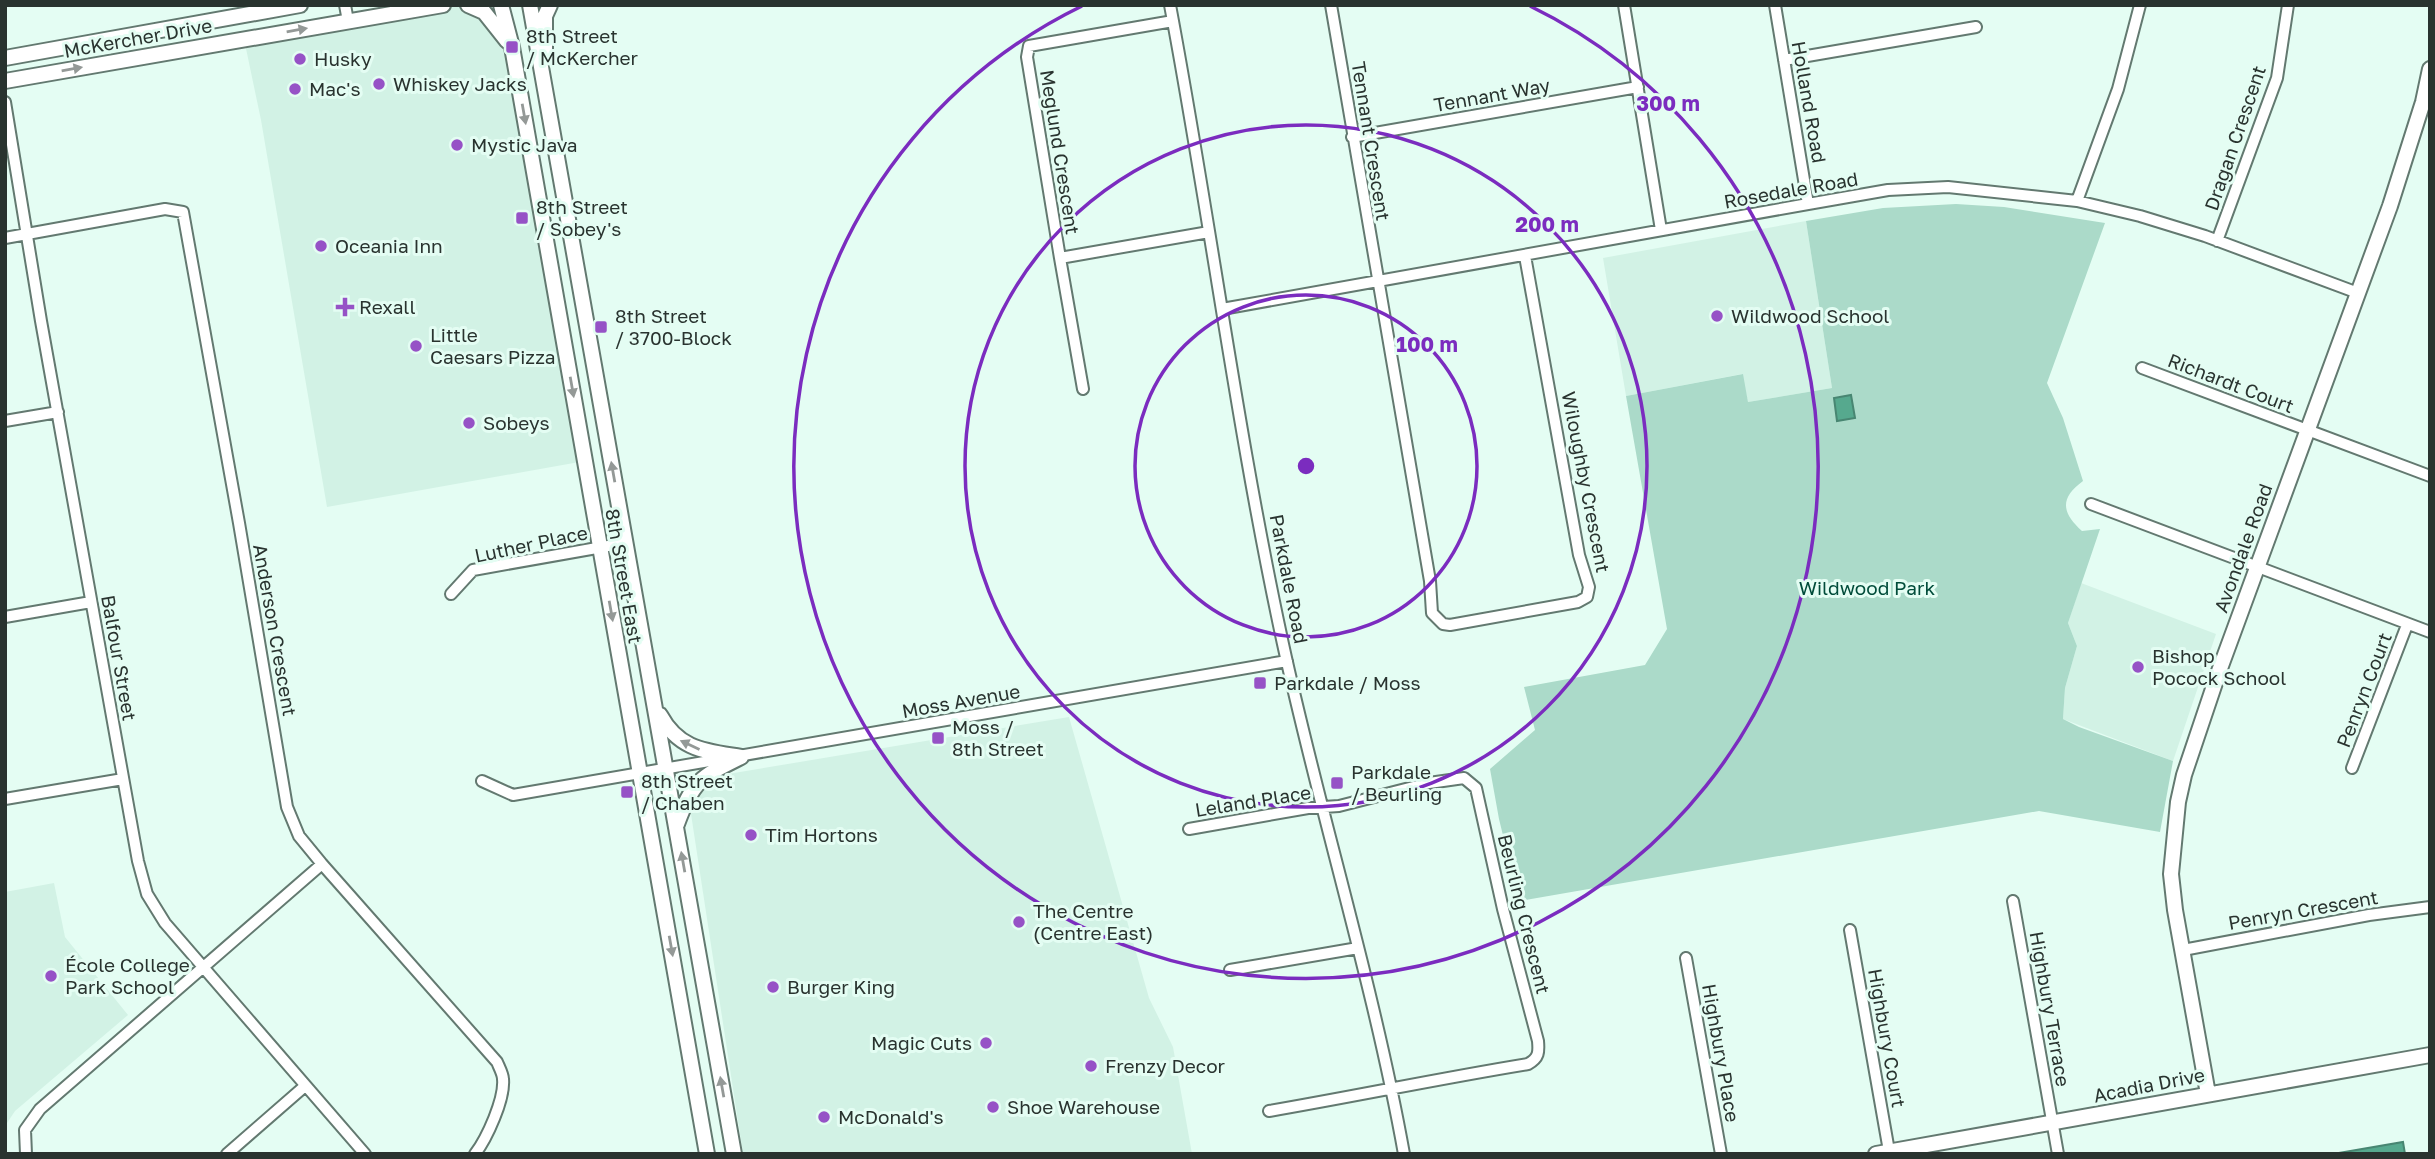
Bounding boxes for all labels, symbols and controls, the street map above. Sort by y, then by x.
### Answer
street label: McKercher Drive [62,13,214,62]
one-way arrow [286,24,308,35]
place label: 8th Street / McKercher [526,24,639,69]
marker: 8th Street / McKercher [504,39,520,55]
street label: Holland Road [1787,39,1832,165]
place label: Husky [314,47,372,70]
marker: Husky [292,51,308,67]
street label: Tennant Crescent [1348,60,1395,222]
street label: Dragan Crescent [2199,62,2270,213]
one-way arrow [62,63,84,74]
street label: Meglund Crescent [1036,68,1085,236]
place label: Whiskey Jacks [393,72,527,95]
street label: Tennant Way [1432,73,1552,116]
marker: Whiskey Jacks [371,76,387,92]
place label: Mac's [309,77,361,100]
marker: Mac's [287,81,303,97]
text: 300 m [1636,90,1700,116]
one-way arrow [519,103,530,125]
place label: Mystic Java [471,133,578,156]
marker: Mystic Java [449,137,465,153]
street label: Rosedale Road [1722,166,1860,213]
place label: 8th Street / Sobey's [536,195,628,240]
marker: 8th Street / Sobey's [514,210,530,226]
text: 200 m [1515,211,1579,237]
place label: Oceania Inn [335,234,443,257]
marker: Oceania Inn [313,238,329,254]
place label: Rexall [359,295,416,318]
marker: Rexall [337,299,353,315]
place label: 8th Street / 3700-Block [615,304,732,349]
place label: Wildwood School [1731,304,1889,327]
marker: Wildwood School [1709,308,1725,324]
marker: 8th Street / 3700-Block [593,319,609,335]
place label: Little Caesars Pizza [430,323,556,368]
text: 100 m [1396,331,1458,357]
marker: Little Caesars Pizza [408,338,424,354]
street label: Richardt Court [2165,348,2298,417]
one-way arrow [567,376,578,398]
street label: Wiloughby Crescent [1558,389,1615,574]
place label: Sobeys [483,411,550,434]
marker: Sobeys [461,415,477,431]
centre of rings [1294,454,1318,478]
one-way arrow [607,461,618,483]
street label: Avondale Road [2209,480,2277,615]
street label: 8th Street East [601,507,648,645]
street label: Parkdale Road [1266,512,1313,646]
street label: Luther Place [472,520,590,567]
street label: Anderson Crescent [249,542,302,718]
park label: Wildwood Park [1799,576,1936,599]
street label: Balfour Street [97,593,142,723]
one-way arrow [606,600,617,622]
street label: Penryn Court [2331,629,2396,751]
place label: Bishop Pocock School [2152,644,2286,689]
marker: Bishop Pocock School [2130,659,2146,675]
place label: Parkdale / Moss [1274,671,1421,694]
marker: Parkdale / Moss [1252,675,1268,691]
street label: Moss Avenue [900,679,1022,722]
place label: Moss / 8th Street [952,715,1044,760]
marker: Moss / 8th Street [930,730,946,746]
one-way arrow [680,739,700,751]
place label: Parkdale / Beurling [1351,760,1442,805]
place label: 8th Street / Chaben [641,769,733,814]
marker: Parkdale / Beurling [1329,775,1345,791]
street label: Leland Place [1193,780,1313,821]
marker: 8th Street / Chaben [619,784,635,800]
place label: Tim Hortons [765,823,878,846]
marker: Tim Hortons [743,827,759,843]
street label: Beurling Crescent [1494,832,1555,996]
one-way arrow [677,851,688,873]
street label: Penryn Crescent [2226,885,2380,934]
place label: The Centre (Centre East) [1033,899,1153,944]
marker: The Centre (Centre East) [1011,914,1027,930]
street label: Highbury Terrace [2026,929,2075,1088]
one-way arrow [666,935,677,957]
place label: École College Park School [65,953,190,998]
street label: Highbury Court [1864,967,1911,1109]
marker: École College Park School [43,968,59,984]
place label: Burger King [787,975,895,998]
marker: Burger King [765,979,781,995]
street label: Highbury Place [1698,982,1745,1124]
place label: Magic Cuts [871,1031,972,1054]
marker: Magic Cuts [978,1035,994,1051]
place label: Frenzy Decor [1105,1054,1226,1077]
marker: Frenzy Decor [1083,1058,1099,1074]
street label: Acadia Drive [2091,1062,2207,1107]
one-way arrow [716,1075,727,1097]
place label: Shoe Warehouse [1007,1095,1160,1118]
marker: Shoe Warehouse [985,1099,1001,1115]
place label: McDonald's [838,1105,944,1128]
marker: McDonald's [816,1109,832,1125]

